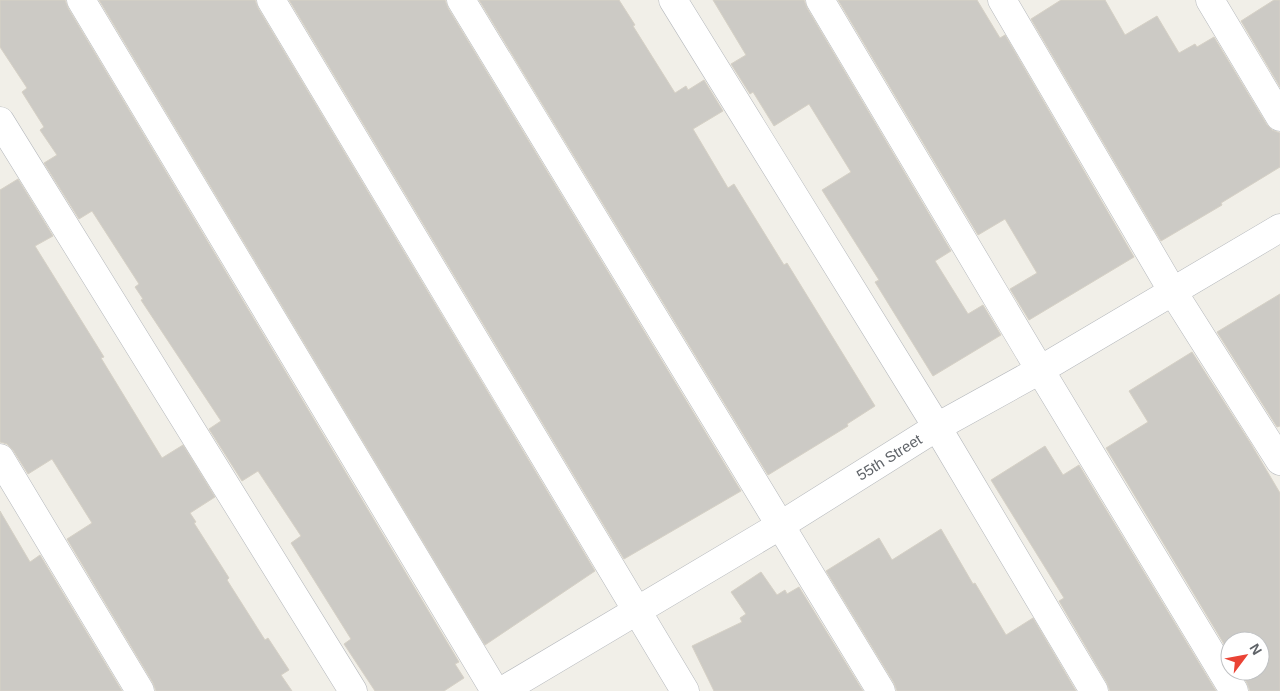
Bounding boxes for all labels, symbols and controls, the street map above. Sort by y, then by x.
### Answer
street label: 55th Street [853,430,925,484]
north arrow [1220,631,1270,681]
text: N [1247,641,1265,658]

